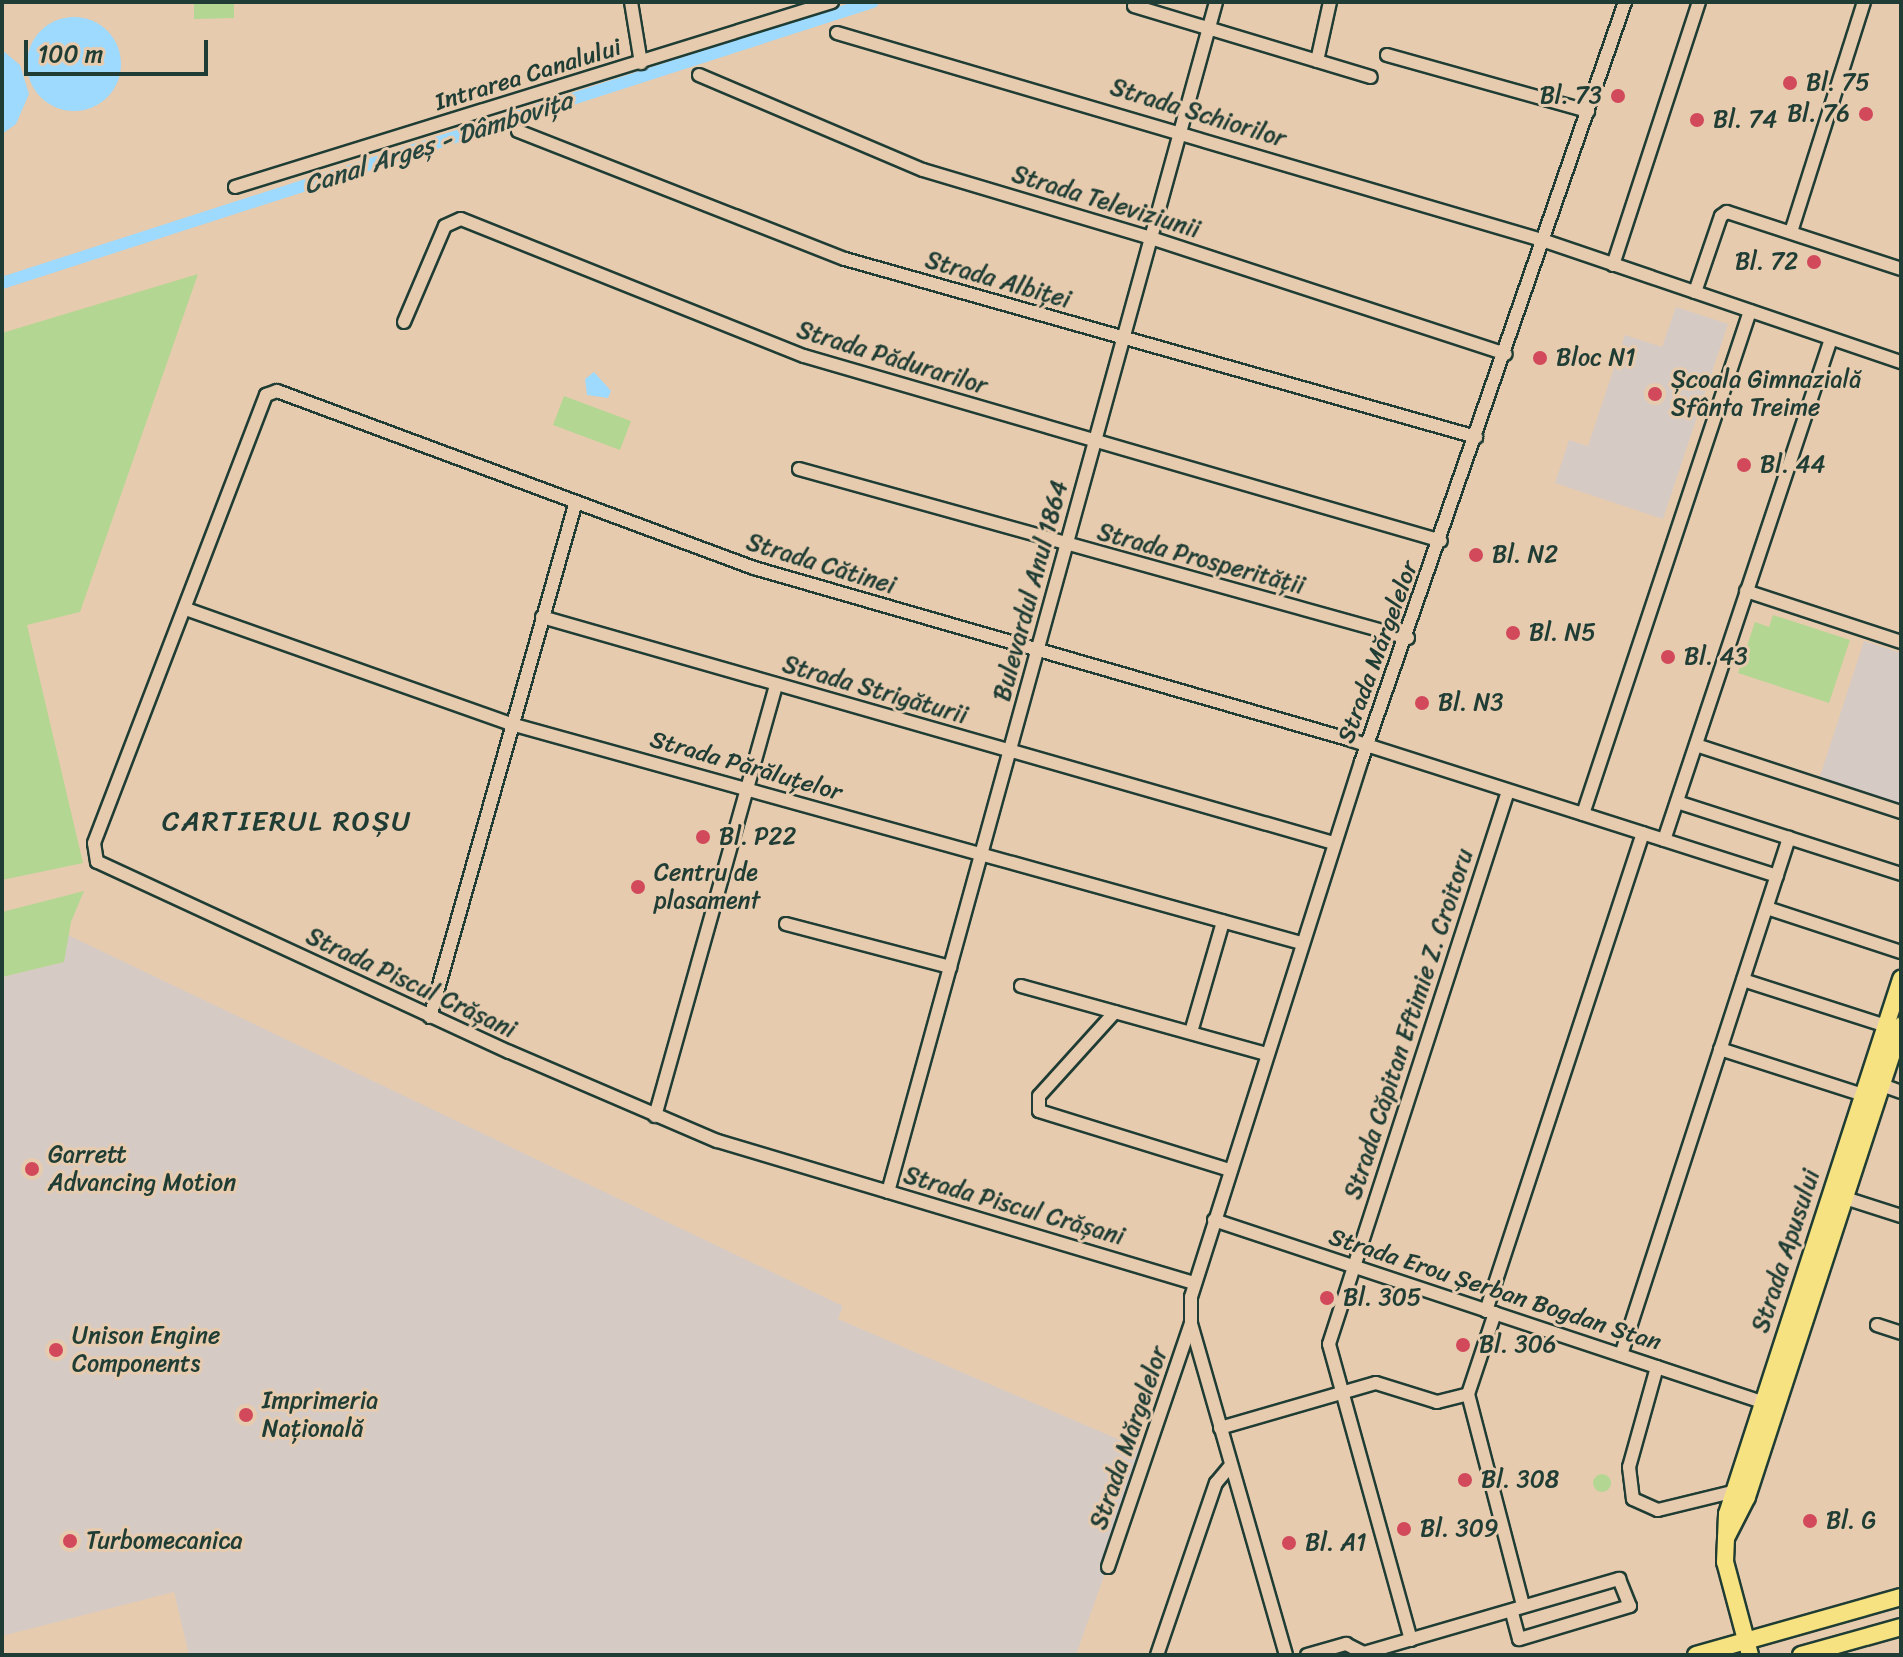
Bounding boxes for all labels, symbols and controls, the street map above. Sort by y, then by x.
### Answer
scale bar [28,24,212,74]
text: 100 m [38,33,103,75]
street label: Intrarea Canalului [431,33,625,117]
place label: Bl. 75 [1806,69,1870,97]
street label: Strada Schiorilor [1107,73,1289,153]
marker: Bl. 75 [1781,74,1799,92]
place label: Bl. 73 [1540,82,1602,110]
water label: Canal Argeș - Dâmbovița [299,85,577,201]
marker: Bl. 73 [1609,87,1627,105]
place label: Bl. 76 [1787,100,1850,128]
marker: Bl. 76 [1857,105,1875,123]
place label: Bl. 74 [1713,106,1777,134]
marker: Bl. 74 [1688,111,1706,129]
street label: Strada Televiziunii [1008,160,1204,244]
street label: Strada Albiței [922,246,1074,314]
place label: Bl. 72 [1735,248,1798,276]
marker: Bl. 72 [1805,253,1823,271]
street label: Strada Pădurarilor [793,315,991,401]
place label: Bloc N1 [1556,344,1635,372]
marker: Bloc N1 [1531,349,1549,367]
place label: Școala Gimnazială Sfânta Treime [1671,366,1861,422]
marker: Școala Gimnazială Sfânta Treime [1646,385,1664,403]
place label: Bl. 44 [1760,451,1825,479]
marker: Bl. 44 [1735,456,1753,474]
street label: Bulevardul Anul 1864 [988,478,1074,704]
street label: Strada Prosperității [1094,517,1308,601]
street label: Strada Cătinei [743,528,899,600]
place label: Bl. N2 [1492,541,1558,569]
marker: Bl. N2 [1467,546,1485,564]
street label: Strada Mărgelelor [1332,557,1424,747]
place label: Bl. N5 [1529,619,1596,647]
marker: Bl. N5 [1504,624,1522,642]
place label: Bl. 43 [1684,643,1748,671]
marker: Bl. 43 [1659,648,1677,666]
street label: Strada Strigăturii [779,650,971,730]
place label: Bl. N3 [1438,689,1503,717]
marker: Bl. N3 [1413,694,1431,712]
street label: Strada Părăluțelor [647,725,845,807]
district label: CARTIERUL ROȘU [164,804,410,838]
place label: Bl. P22 [719,823,797,851]
marker: Bl. P22 [694,828,712,846]
street label: Strada Căpitan Eftimie Z. Croitoru [1339,846,1479,1202]
place label: Centru de plasament [654,859,760,915]
marker: Centru de plasament [629,878,647,896]
street label: Strada Piscul Crășani [302,922,520,1044]
place label: Garrett Advancing Motion [48,1141,236,1197]
marker: Garrett Advancing Motion [23,1160,41,1178]
street label: Strada Piscul Crășani [900,1161,1128,1251]
street label: Strada Apusului [1746,1166,1826,1336]
street label: Strada Erou Șerban Bogdan Stan [1325,1223,1665,1357]
place label: Bl. 305 [1343,1284,1421,1312]
marker: Bl. 305 [1318,1289,1336,1307]
place label: Unison Engine Components [72,1322,220,1378]
place label: Bl. 306 [1479,1331,1556,1359]
marker: Bl. 306 [1454,1336,1472,1354]
marker: Unison Engine Components [47,1341,65,1359]
street label: Strada Mărgelelor [1084,1343,1174,1533]
place label: Imprimeria Națională [262,1387,378,1443]
marker: Imprimeria Națională [237,1406,255,1424]
place label: Bl. 308 [1481,1466,1559,1494]
marker: Bl. 308 [1456,1471,1474,1489]
place label: Bl. G [1826,1507,1876,1535]
marker: Bl. G [1801,1512,1819,1530]
place label: Bl. 309 [1420,1515,1499,1543]
marker: Bl. 309 [1395,1520,1413,1538]
place label: Turbomecanica [86,1527,243,1555]
place label: Bl. A1 [1305,1529,1367,1557]
marker: Turbomecanica [61,1532,79,1550]
marker: Bl. A1 [1280,1534,1298,1552]

